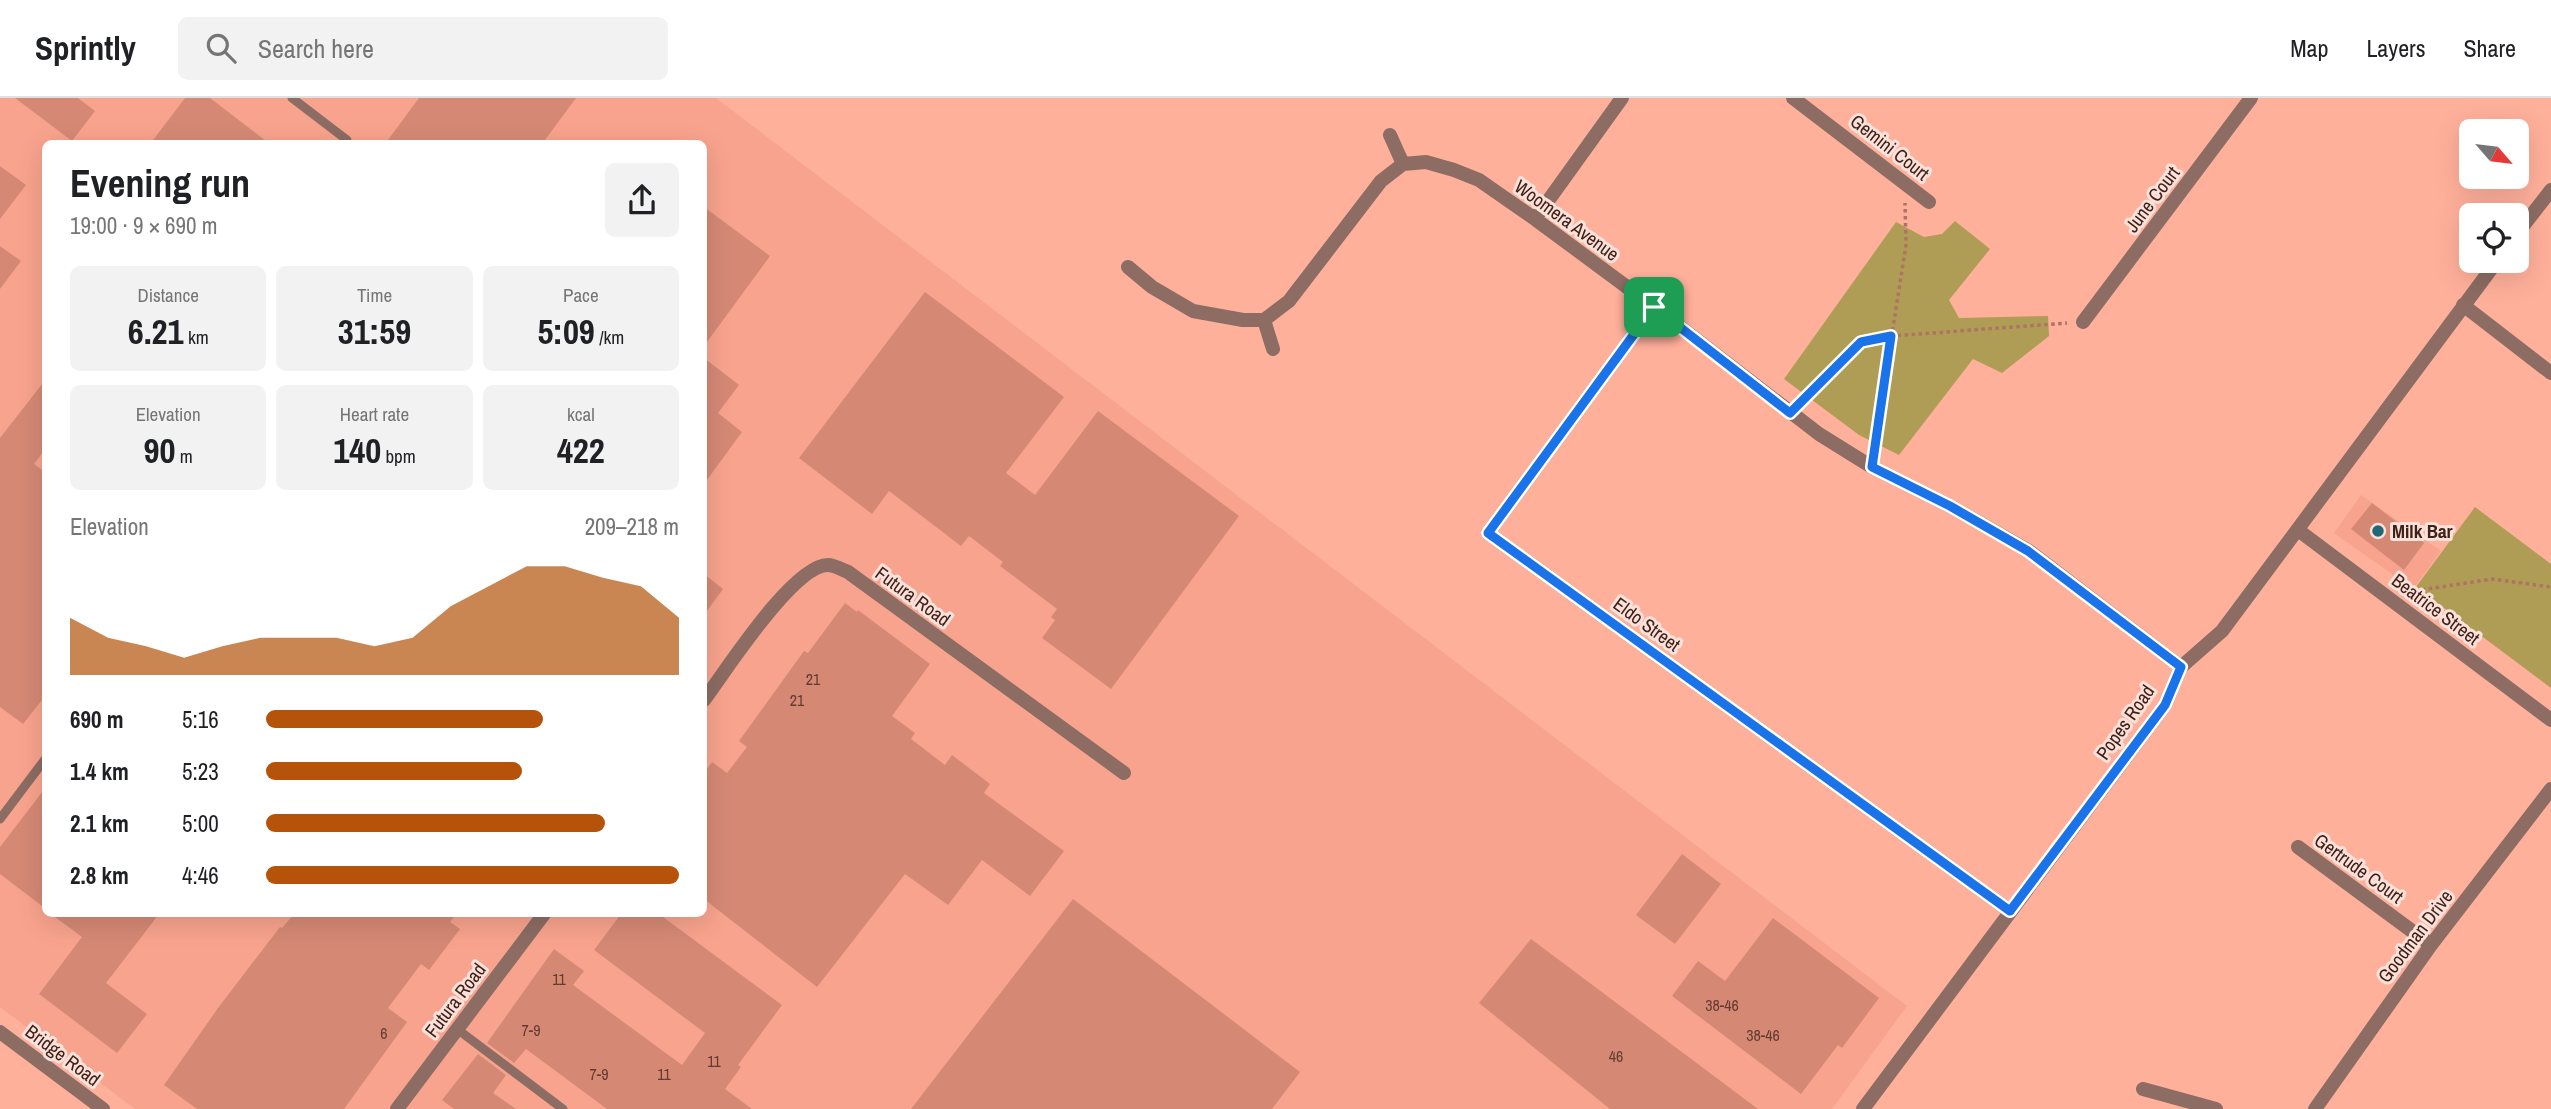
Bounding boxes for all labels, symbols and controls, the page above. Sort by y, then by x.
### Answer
search box [178,17,668,80]
text: Sprintly [35,26,136,70]
icon: search [202,29,240,67]
text: Search here [258,31,374,66]
text: Map [2290,32,2328,64]
text: Layers [2366,32,2425,64]
text: Share [2463,32,2516,64]
street label: Gemini Court [1845,108,1935,186]
north arrow [2459,119,2529,189]
map controls [2459,119,2529,273]
text: Evening run [70,158,250,209]
street label: June Court [2119,160,2186,237]
button: share [605,163,679,237]
street label: Woomera Avenue [1509,173,1625,267]
button: locate [2459,203,2529,273]
text: 19:00 · 9 × 690 m [70,210,217,241]
pin [1624,277,1684,337]
text: Distance [137,282,199,308]
text: Time [357,282,392,308]
text: Pace [563,282,599,308]
icon: arrive [1635,288,1673,326]
text: 6.21 [128,308,184,355]
text: 31:59 [338,308,411,355]
text: 5:09 [537,308,595,355]
text: km [184,324,209,350]
text: /km [595,324,624,350]
text: Elevation [136,401,201,427]
text: Heart rate [340,401,409,427]
text: kcal [567,401,595,427]
text: 90 [144,427,175,474]
text: 140 [333,427,381,474]
text: 422 [557,427,605,474]
text: m [175,443,193,469]
text: bpm [381,443,416,469]
text: Elevation [70,511,149,542]
text: 209–218 m [585,511,679,542]
place label: Milk Bar [2392,518,2453,544]
marker: Milk Bar [2370,523,2386,539]
street label: Futura Road [870,560,956,632]
street label: Beatrice Street [2387,567,2486,651]
street label: Eldo Street [1608,591,1686,658]
house number: 21 [806,668,821,690]
street label: Popes Road [2090,679,2160,765]
house number: 21 [790,689,805,711]
text: 690 m [70,704,123,735]
text: 5:16 [182,704,219,735]
text: 1.4 km [70,756,129,787]
text: 5:23 [182,756,219,787]
text: 2.1 km [70,808,129,839]
text: 5:00 [182,808,219,839]
street label: Gertrude Court [2309,827,2409,909]
text: 2.8 km [70,860,129,891]
text: 4:46 [182,860,219,891]
street label: Goodman Drive [2372,884,2458,988]
street label: Futura Road [419,958,491,1042]
house number: 11 [552,968,567,990]
house number: 38-46 [1705,994,1739,1016]
street label: Bridge Road [20,1018,106,1092]
house number: 7-9 [522,1019,540,1041]
house number: 6 [380,1022,388,1044]
house number: 38-46 [1746,1024,1780,1046]
house number: 46 [1609,1045,1623,1067]
house number: 11 [707,1050,722,1072]
house number: 7-9 [590,1063,608,1085]
house number: 11 [657,1063,672,1085]

